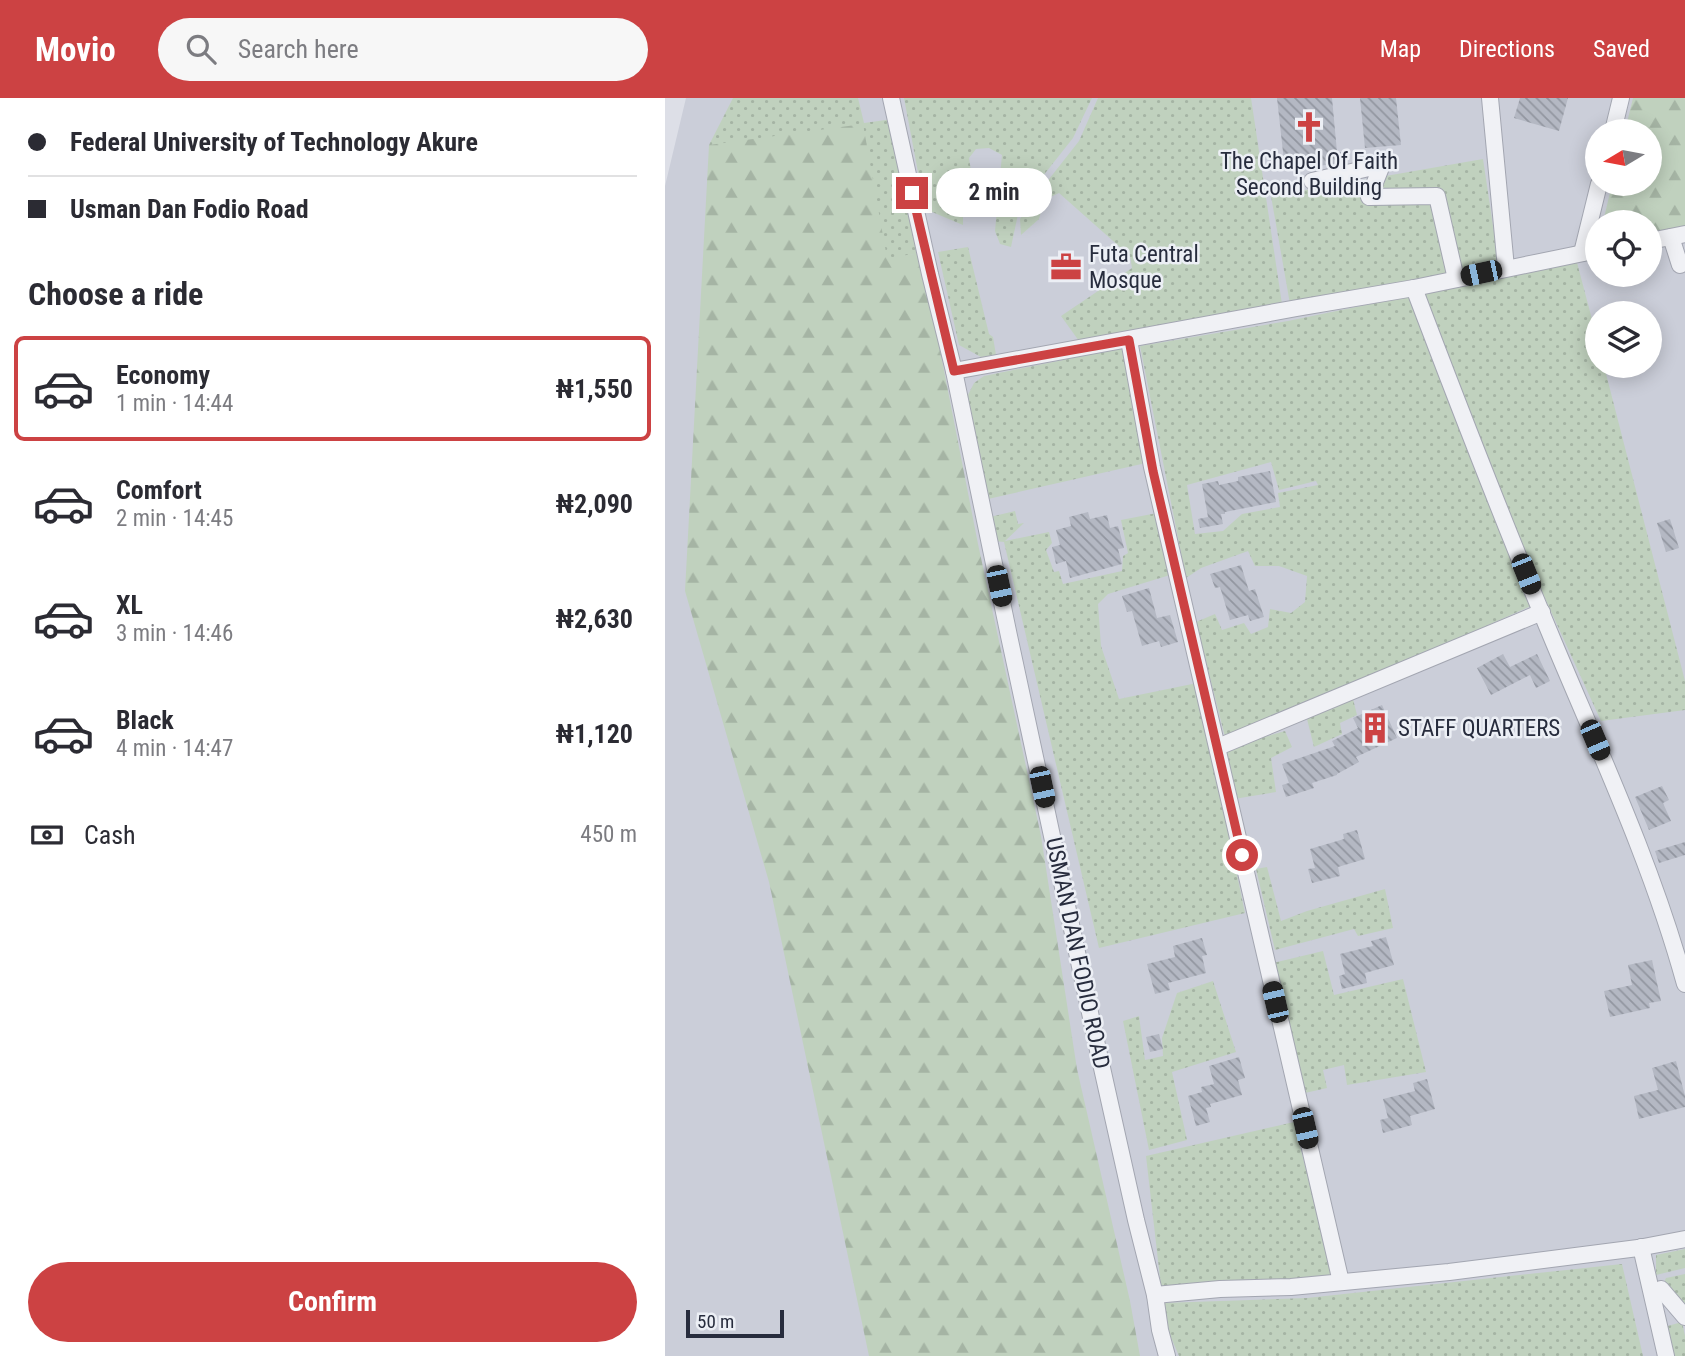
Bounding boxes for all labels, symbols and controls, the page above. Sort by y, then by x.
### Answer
search box [158,18,648,81]
text: Movio [35,30,116,69]
icon: search [182,30,220,68]
text: Search here [238,34,359,64]
text: Map [1380,35,1421,63]
text: Directions [1459,35,1555,63]
text: Saved [1593,35,1650,63]
church icon: The Chapel Of Faith Second Building [1292,110,1326,144]
north arrow [1585,119,1663,196]
map controls [1585,119,1662,378]
text: Federal University of Technology Akure [70,127,478,157]
place label: The Chapel Of Faith Second Building [1220,148,1398,201]
callout: 2 min [937,168,1052,217]
route end [896,177,928,209]
text: 2 min [968,179,1020,206]
text: Usman Dan Fodio Road [70,194,309,224]
button: locate [1585,210,1662,287]
place label: Futa Central Mosque [1089,241,1199,294]
office icon: Futa Central Mosque [1049,250,1083,284]
car [1459,258,1504,288]
text: Choose a ride [28,275,203,313]
button: layers [1585,301,1662,378]
icon: car [32,357,95,420]
text: Economy [116,360,210,390]
text: ₦1,550 [556,374,633,404]
text: 1 min · 14:44 [116,390,233,417]
icon: car [32,472,95,535]
text: Comfort [116,475,202,505]
text: ₦2,090 [556,489,633,519]
text: 2 min · 14:45 [116,505,233,532]
car [1509,551,1544,597]
car [985,563,1014,609]
icon: car [32,587,95,650]
text: XL [116,590,143,620]
text: ₦2,630 [556,604,633,634]
text: 3 min · 14:46 [116,620,233,647]
icon: car [32,702,95,765]
text: Black [116,705,174,735]
building icon: STAFF QUARTERS [1358,711,1392,745]
place label: STAFF QUARTERS [1398,715,1560,742]
car [1578,717,1613,763]
text: ₦1,120 [556,719,633,749]
text: 4 min · 14:47 [116,735,233,762]
car [1028,764,1057,810]
icon: cash [28,816,66,854]
text: Cash [84,820,136,850]
text: 450 m [580,821,637,848]
street label: USMAN DAN FODIO ROAD [1040,835,1115,1071]
route start [1226,839,1258,871]
car [1261,979,1290,1025]
car [1291,1105,1320,1151]
button: Confirm [28,1262,637,1342]
scale bar [686,1307,784,1339]
text: 50 m [697,1310,734,1333]

